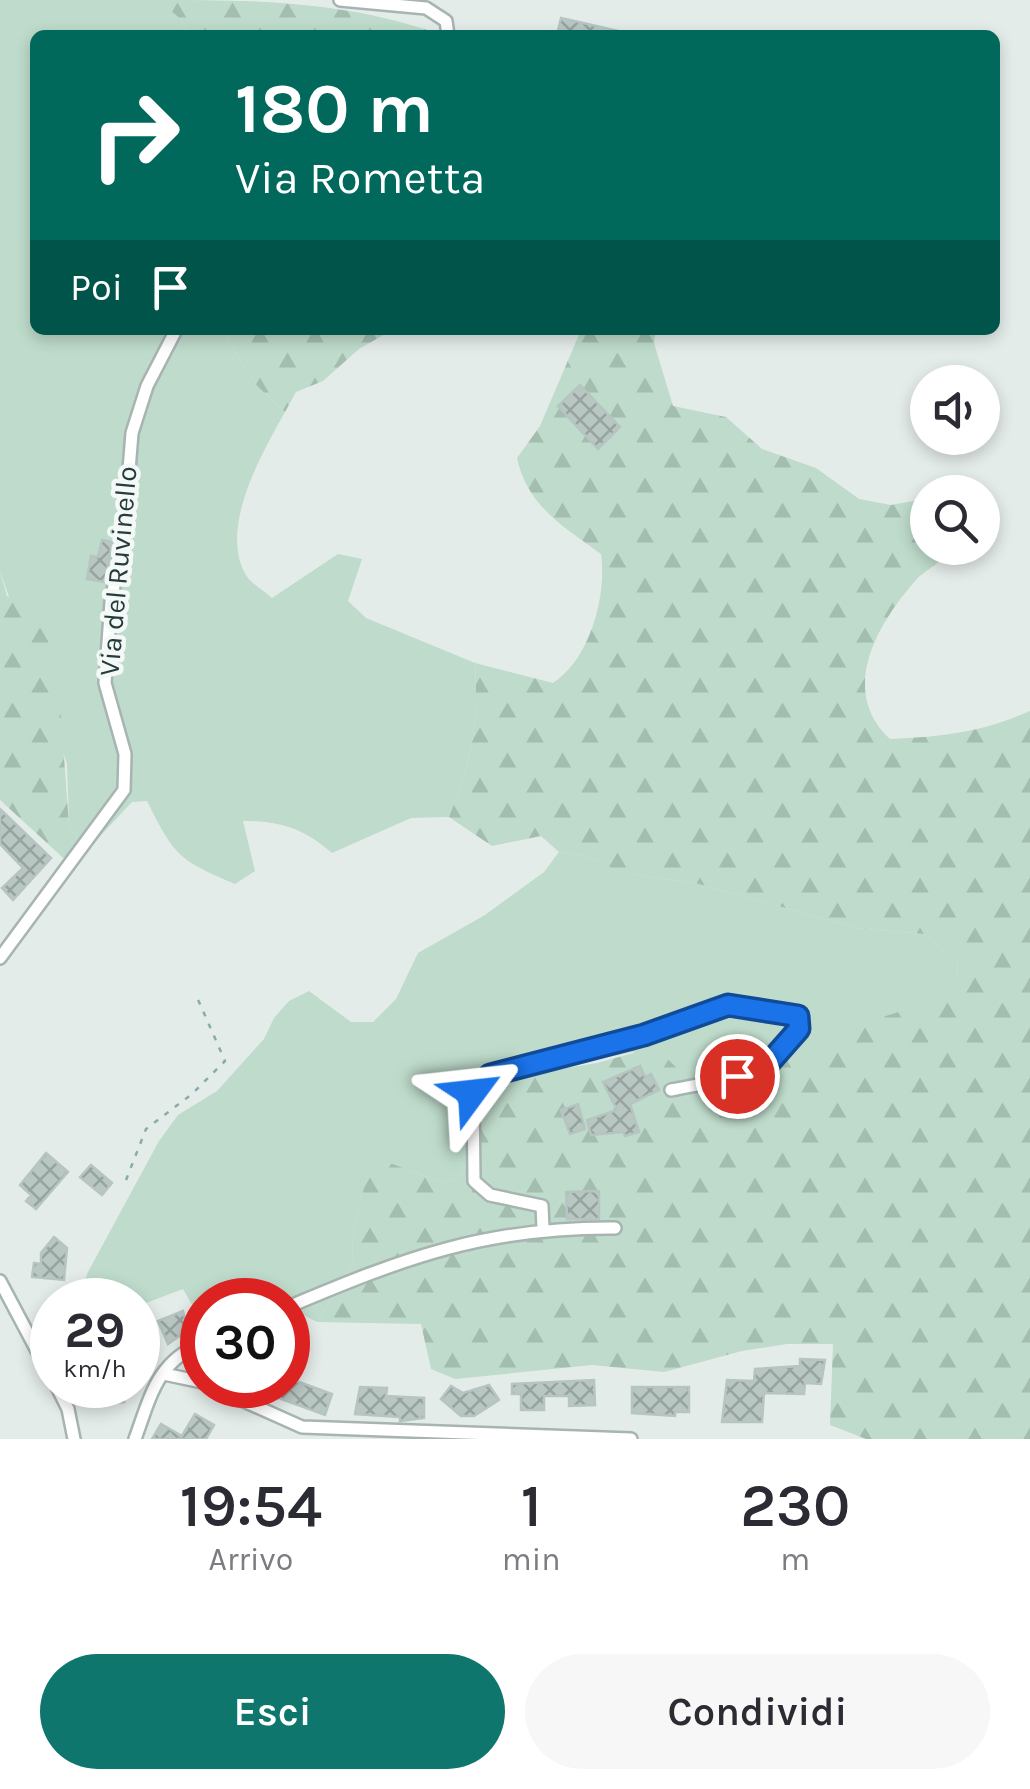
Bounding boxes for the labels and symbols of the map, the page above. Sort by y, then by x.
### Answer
street label: Via del Ruvinello [92,465,144,677]
pin [695,1034,780,1119]
position arrow [420,1041,524,1145]
speed limit sign: 30 [180,1278,310,1408]

